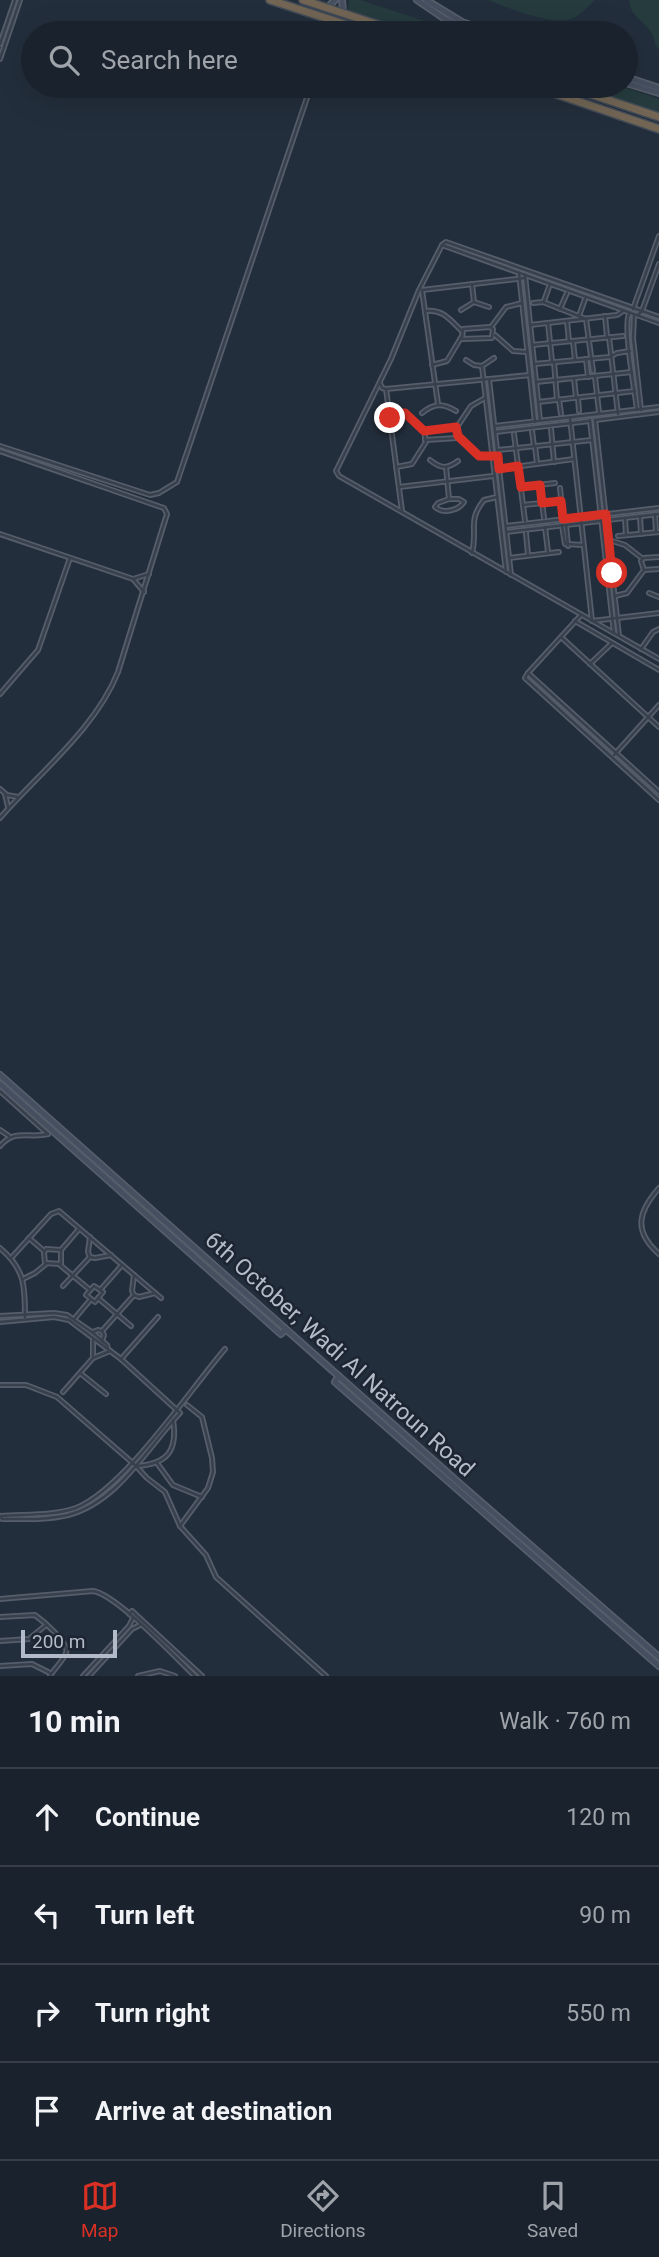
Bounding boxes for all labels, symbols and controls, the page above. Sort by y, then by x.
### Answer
search box [21,21,638,98]
icon: search [45,41,83,79]
text: Search here [101,45,238,75]
route end [374,402,405,433]
route start [596,557,627,588]
street label: 6th October, Wadi Al Natroun Road [199,1226,480,1482]
scale bar [21,1627,117,1659]
text: 200 m [32,1630,85,1653]
text: 10 min [28,1704,121,1739]
text: Walk · 760 m [499,1708,631,1735]
icon: ahead [28,1798,66,1836]
text: Continue [95,1802,200,1832]
text: 120 m [566,1804,631,1831]
icon: left [28,1896,66,1934]
text: Turn left [95,1900,194,1930]
text: 90 m [579,1902,631,1929]
icon: right [28,1994,66,2032]
text: Turn right [95,1998,210,2028]
text: 550 m [566,2000,631,2027]
icon: arrive [28,2092,66,2130]
text: Arrive at destination [95,2096,332,2126]
tab: Map [81,2177,119,2242]
tab: Directions [280,2177,365,2242]
tab: Saved [527,2177,578,2242]

